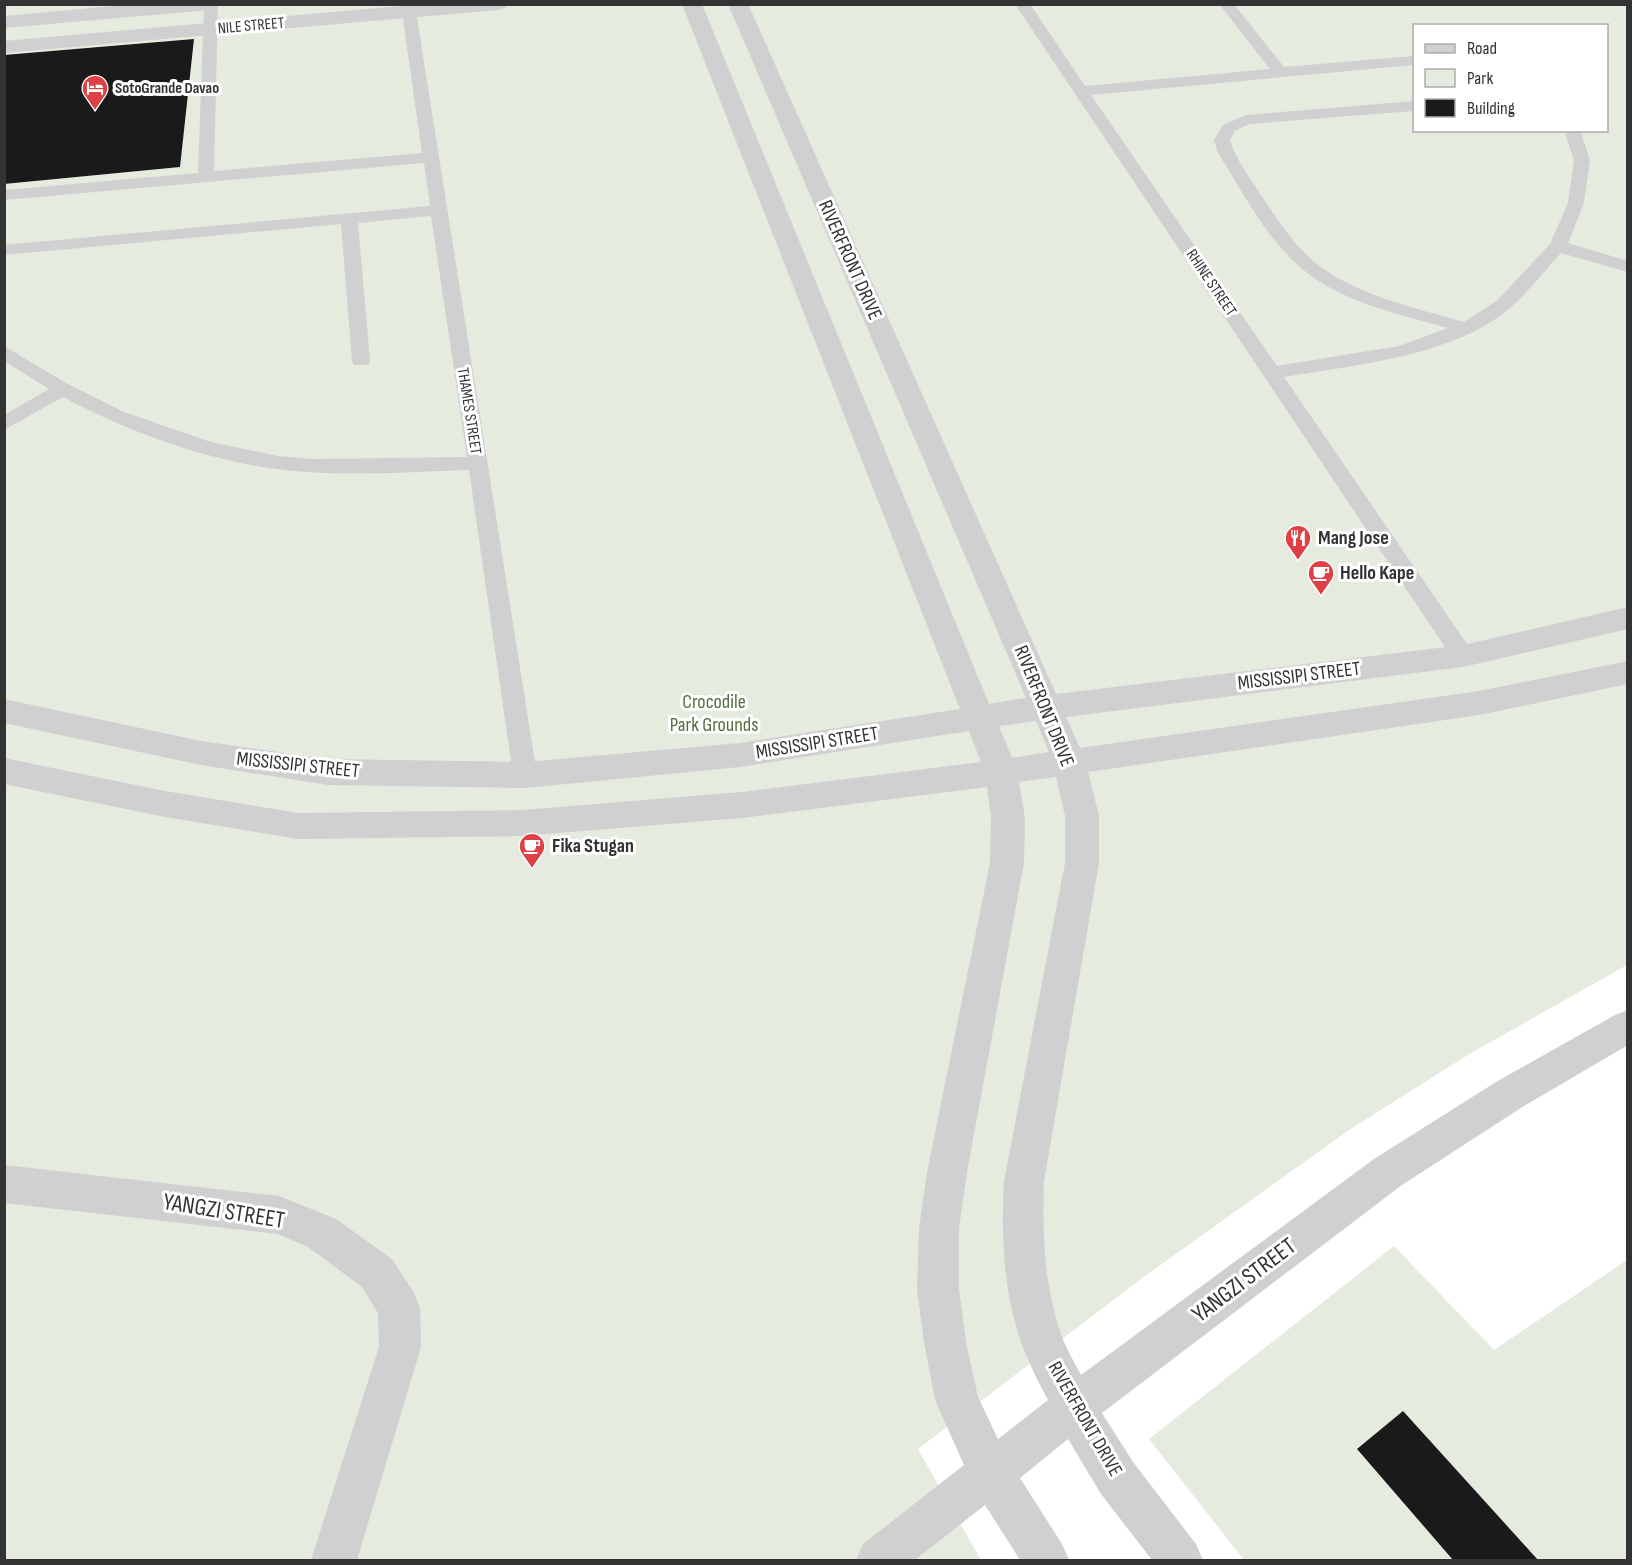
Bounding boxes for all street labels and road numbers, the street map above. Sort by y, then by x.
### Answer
street label: NILE STREET [217,14,286,38]
street label: RIVERFRONT DRIVE [813,196,887,324]
street label: RHINE STREET [1182,246,1241,320]
street label: THAMES STREET [453,366,485,456]
street label: RIVERFRONT DRIVE [1009,642,1079,770]
street label: MISSISSIPI STREET [1236,657,1362,695]
street label: MISSISSIPI STREET [754,721,880,765]
street label: MISSISSIPI STREET [235,747,361,783]
street label: YANGZI STREET [161,1187,287,1235]
street label: YANGZI STREET [1186,1231,1302,1328]
street label: RIVERFRONT DRIVE [1042,1357,1128,1481]

